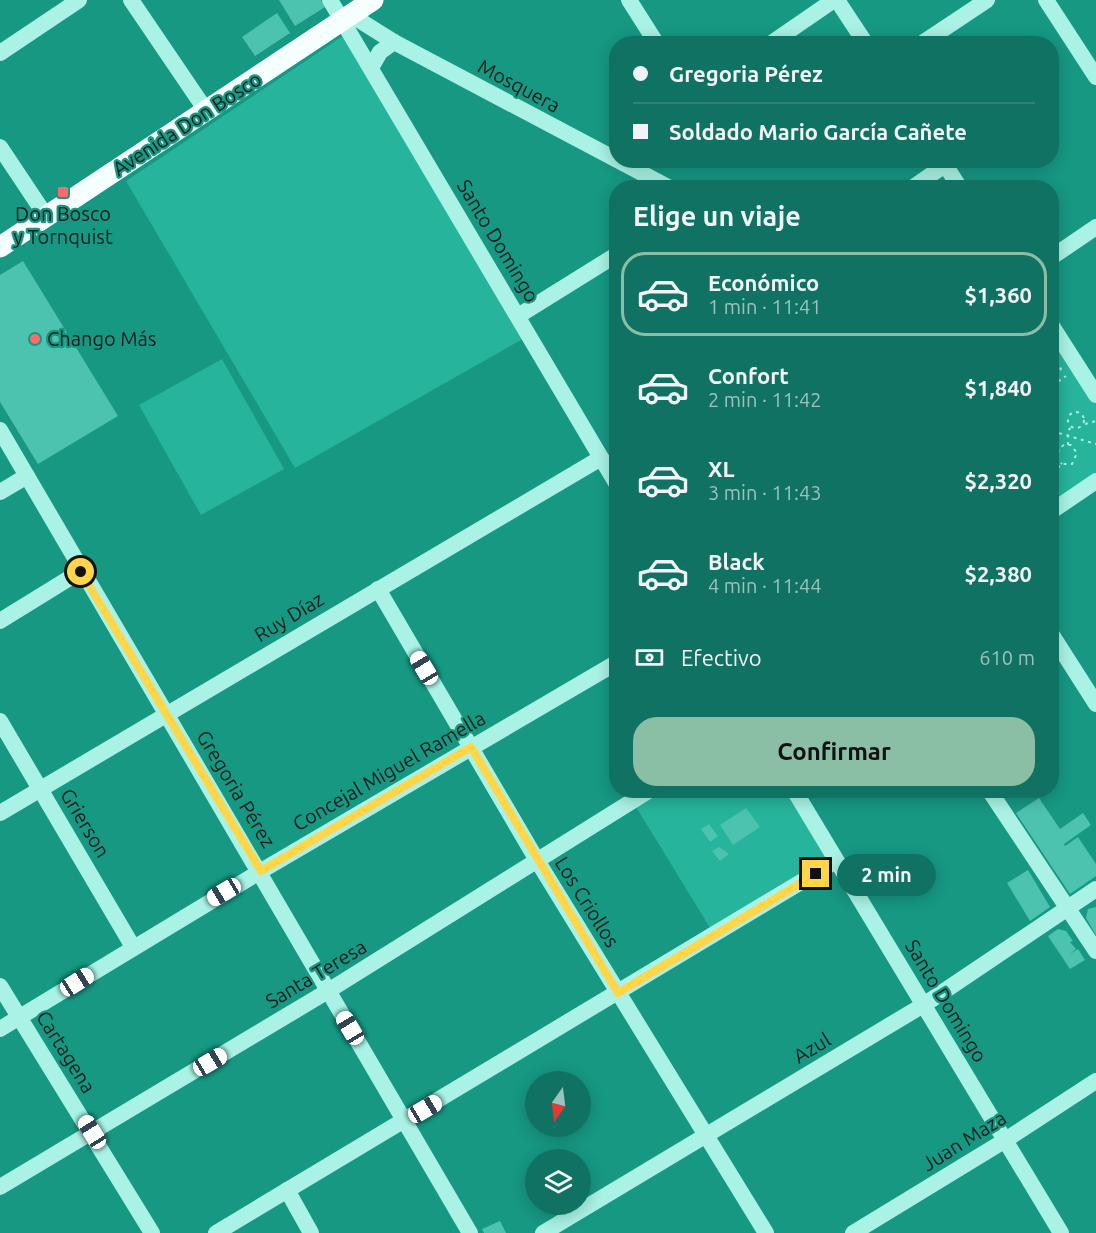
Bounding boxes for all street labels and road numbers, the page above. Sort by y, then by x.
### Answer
street label: Mosquera [474,54,564,117]
street label: Avenida Don Bosco [108,67,265,180]
street label: Santo Domingo [453,175,544,306]
street label: Ruy Díaz [250,587,327,646]
street label: Concejal Miguel Ramella [288,706,489,835]
street label: Gregoria Pérez [192,726,280,852]
street label: Grierson [56,784,115,861]
street label: Los Criollos [551,852,624,951]
street label: Santa Teresa [261,934,370,1013]
street label: Santo Domingo [901,935,992,1066]
street label: Cartagena [32,1006,101,1097]
street label: Azul [789,1028,834,1068]
street label: Juan Maza [918,1106,1010,1175]

